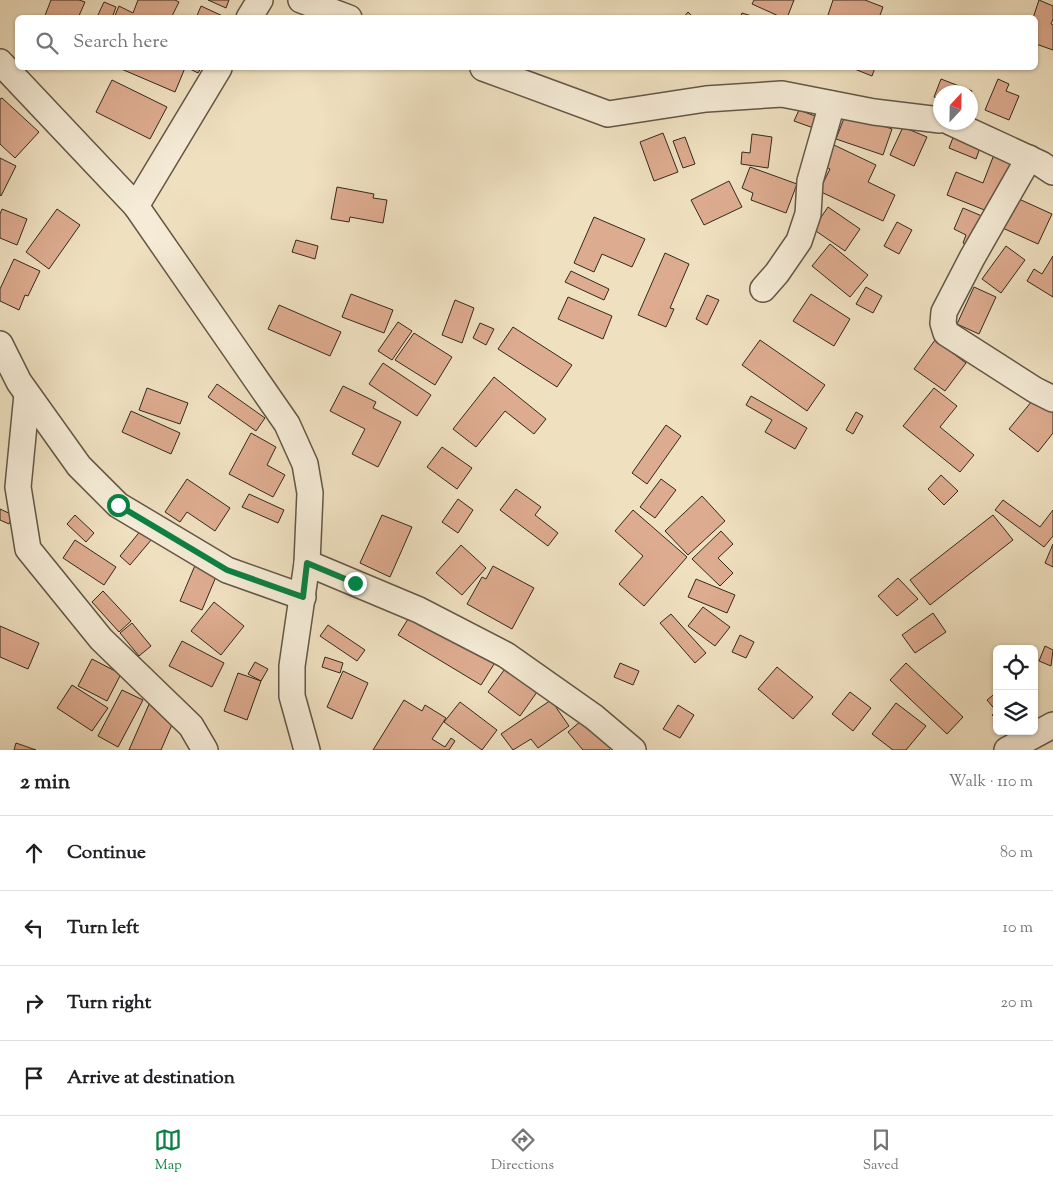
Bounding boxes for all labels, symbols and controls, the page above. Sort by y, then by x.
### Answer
search box [15,15,1038,70]
icon: search [33,29,61,57]
text: Search here [73,29,168,56]
north arrow [933,85,978,130]
route start [107,494,130,517]
route end [344,572,367,595]
map controls [993,645,1038,735]
button: locate [993,645,1038,690]
button: layers [993,690,1038,735]
text: 2 min [20,768,70,798]
text: Walk · 110 m [949,771,1033,794]
icon: ahead [20,839,48,867]
text: Continue [67,840,146,867]
text: 80 m [1000,842,1033,865]
icon: left [20,914,48,942]
text: Turn left [67,915,139,942]
text: 10 m [1003,917,1033,940]
icon: right [20,989,48,1017]
text: Turn right [67,990,151,1017]
text: 20 m [1000,992,1033,1015]
icon: arrive [20,1064,48,1092]
text: Arrive at destination [67,1065,235,1092]
tab: Map [154,1126,182,1176]
tab: Directions [491,1126,554,1176]
tab: Saved [863,1126,899,1176]

